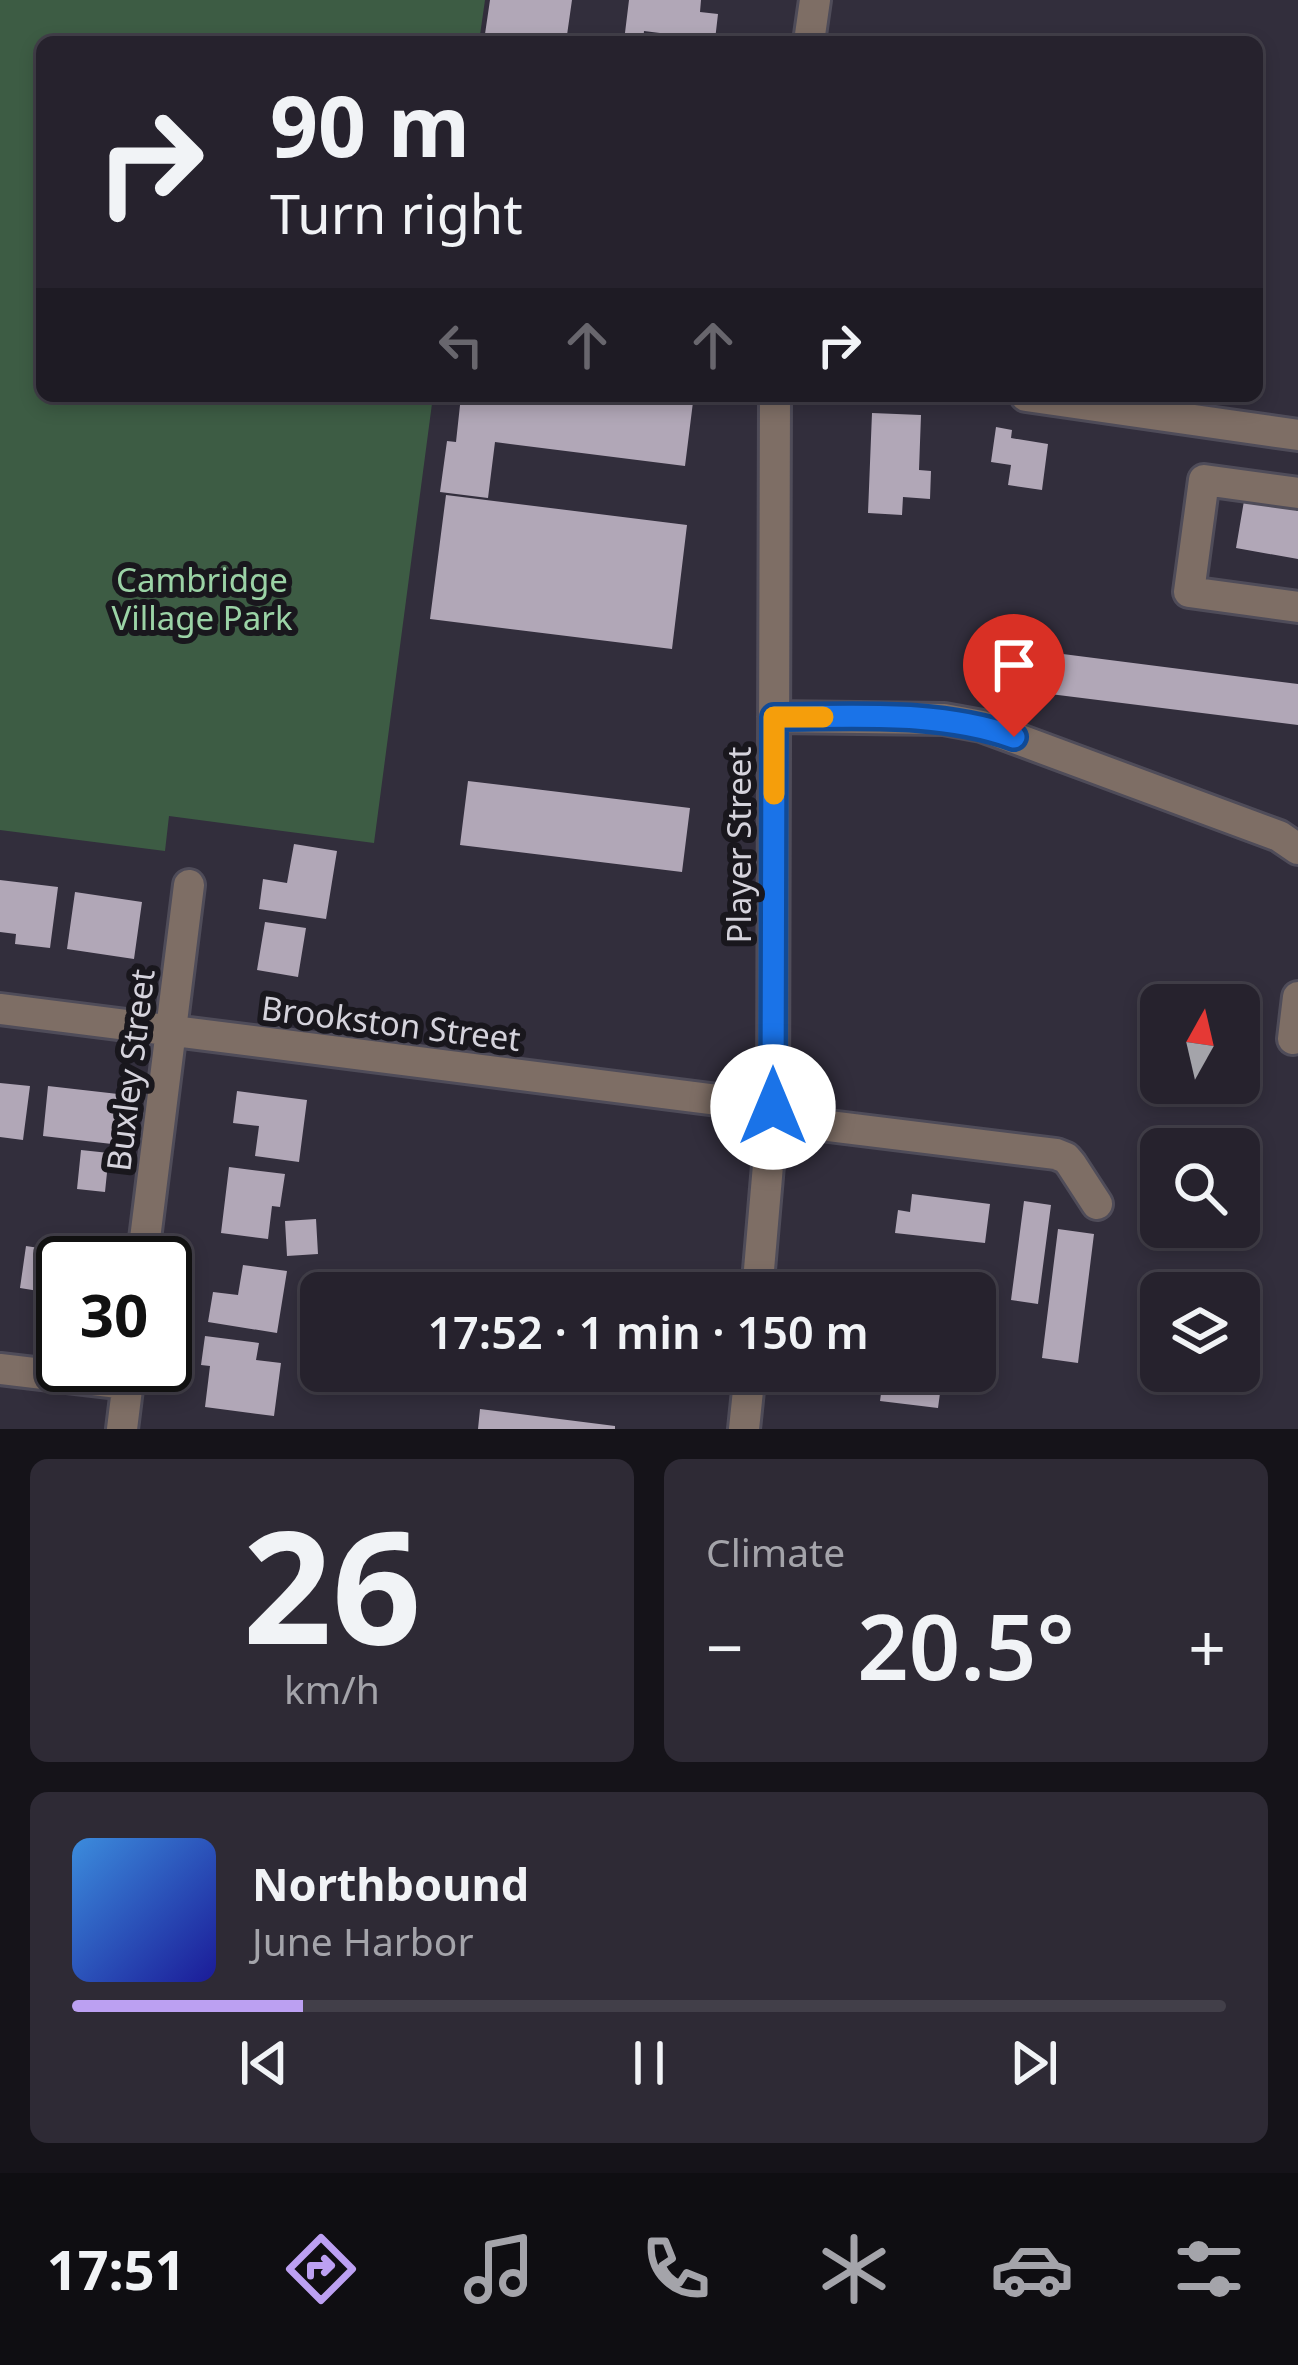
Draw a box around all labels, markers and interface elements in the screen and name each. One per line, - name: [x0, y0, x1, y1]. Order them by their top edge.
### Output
- text: 90 m: [270, 67, 470, 182]
- icon: right: [72, 84, 228, 240]
- text: Turn right: [270, 176, 523, 250]
- icon: left: [428, 312, 494, 378]
- icon: ahead: [554, 312, 620, 378]
- icon: ahead: [680, 312, 746, 378]
- icon: right: [806, 312, 872, 378]
- park label: Cambridge Village Park: [111, 557, 293, 640]
- pin: [963, 614, 1065, 737]
- icon: arrive: [981, 632, 1047, 698]
- street label: Player Street: [716, 747, 761, 943]
- street label: Buxley Street: [95, 966, 165, 1174]
- north arrow: [1140, 984, 1260, 1104]
- map controls: [1140, 984, 1260, 1392]
- street label: Brookston Street: [259, 985, 523, 1061]
- position arrow: [710, 1044, 836, 1170]
- button: search: [1140, 1128, 1260, 1248]
- speed limit sign: 30: [36, 1236, 192, 1392]
- button: layers: [1140, 1272, 1260, 1392]
- text: 17:52 · 1 min · 150 m: [427, 1301, 869, 1362]
- text: 26: [243, 1477, 421, 1690]
- text: Climate: [706, 1525, 845, 1578]
- text: 20.5°: [857, 1584, 1075, 1706]
- text: −: [706, 1601, 744, 1691]
- text: +: [1188, 1601, 1226, 1691]
- text: km/h: [284, 1662, 380, 1715]
- text: Northbound: [252, 1853, 529, 1914]
- text: June Harbor: [252, 1914, 474, 1967]
- icon: previous: [231, 2030, 297, 2096]
- icon: pause: [616, 2030, 682, 2096]
- icon: next: [1001, 2030, 1067, 2096]
- icon: directions: [279, 2227, 363, 2311]
- icon: music: [457, 2227, 541, 2311]
- icon: phone: [634, 2227, 718, 2311]
- icon: climate: [812, 2227, 896, 2311]
- icon: car: [990, 2227, 1074, 2311]
- icon: filters: [1167, 2227, 1251, 2311]
- text: 17:51: [47, 2232, 186, 2306]

